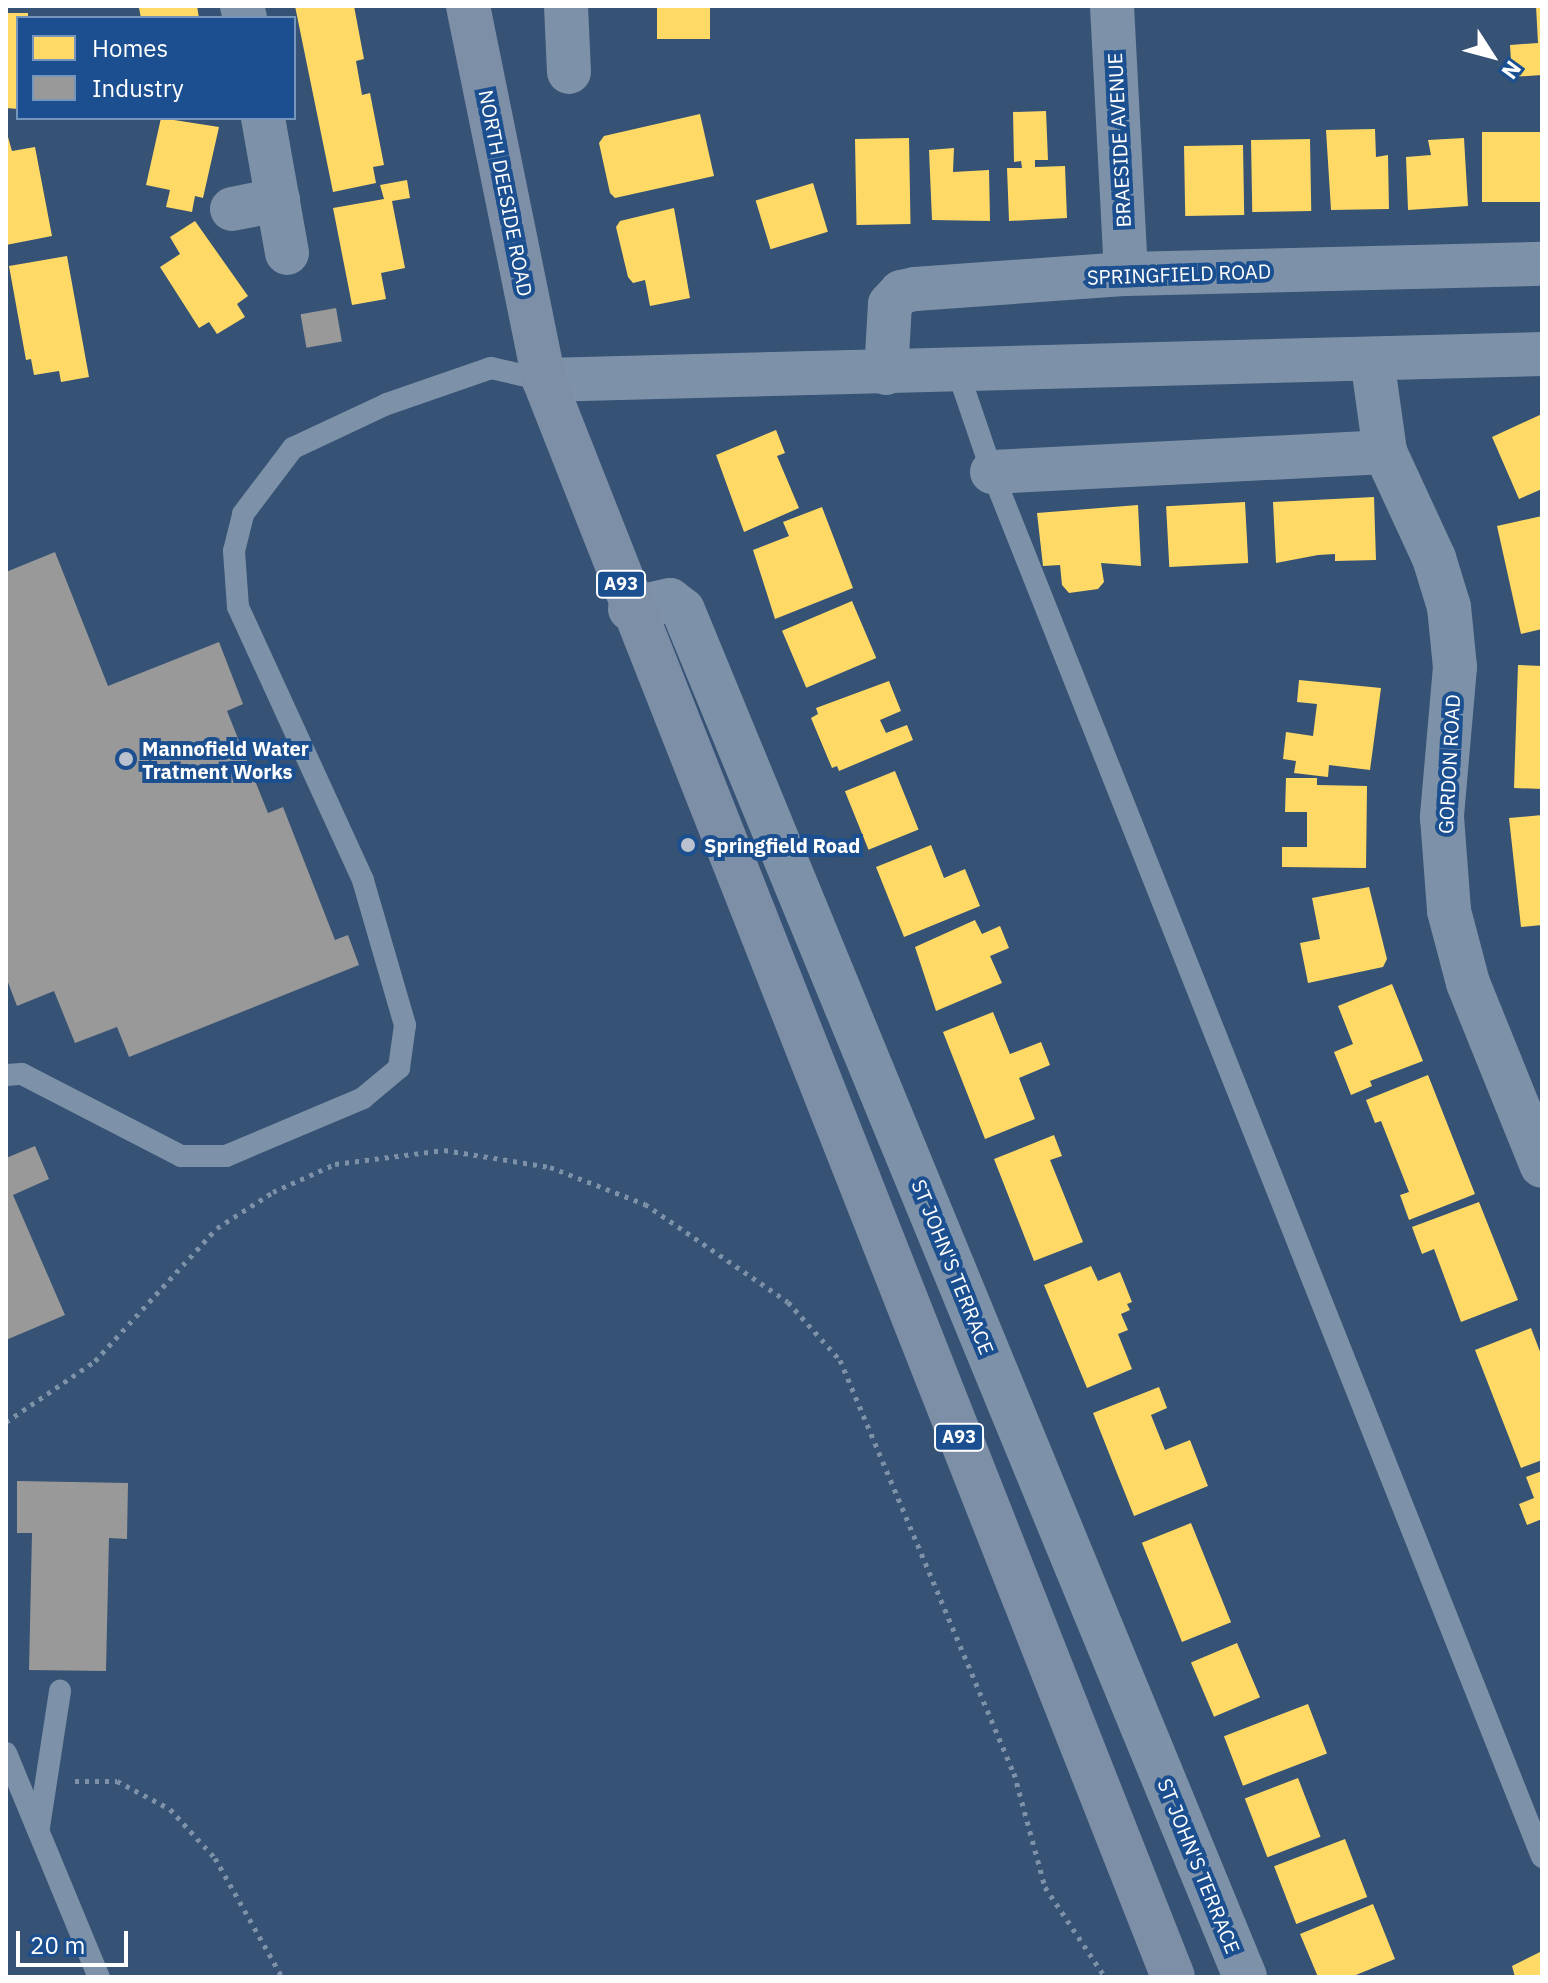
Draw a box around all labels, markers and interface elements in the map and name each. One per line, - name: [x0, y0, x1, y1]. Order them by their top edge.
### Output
- legend: [16, 16, 296, 120]
- north arrow: [1452, 16, 1532, 96]
- text: Homes: [92, 32, 168, 64]
- street label: BRAESIDE AVENUE: [1102, 52, 1136, 228]
- text: N: [1495, 55, 1528, 85]
- text: Industry: [92, 72, 184, 104]
- street label: NORTH DEESIDE ROAD: [474, 88, 538, 298]
- street label: SPRINGFIELD ROAD: [1086, 259, 1272, 289]
- road number: A93: [595, 570, 647, 598]
- street label: GORDON ROAD: [1433, 693, 1465, 835]
- place label: Mannofield Water Tratment Works: [142, 736, 309, 783]
- marker: Mannofield Water Tratment Works: [117, 750, 135, 768]
- place label: Springfield Road: [704, 833, 861, 857]
- marker: Springfield Road: [679, 836, 697, 854]
- street label: ST JOHN'S TERRACE: [907, 1176, 999, 1358]
- road number: A93: [933, 1423, 985, 1451]
- street label: ST JOHN'S TERRACE: [1153, 1775, 1245, 1957]
- scale bar: [20, 1915, 132, 1965]
- text: 20 m: [30, 1929, 85, 1961]

